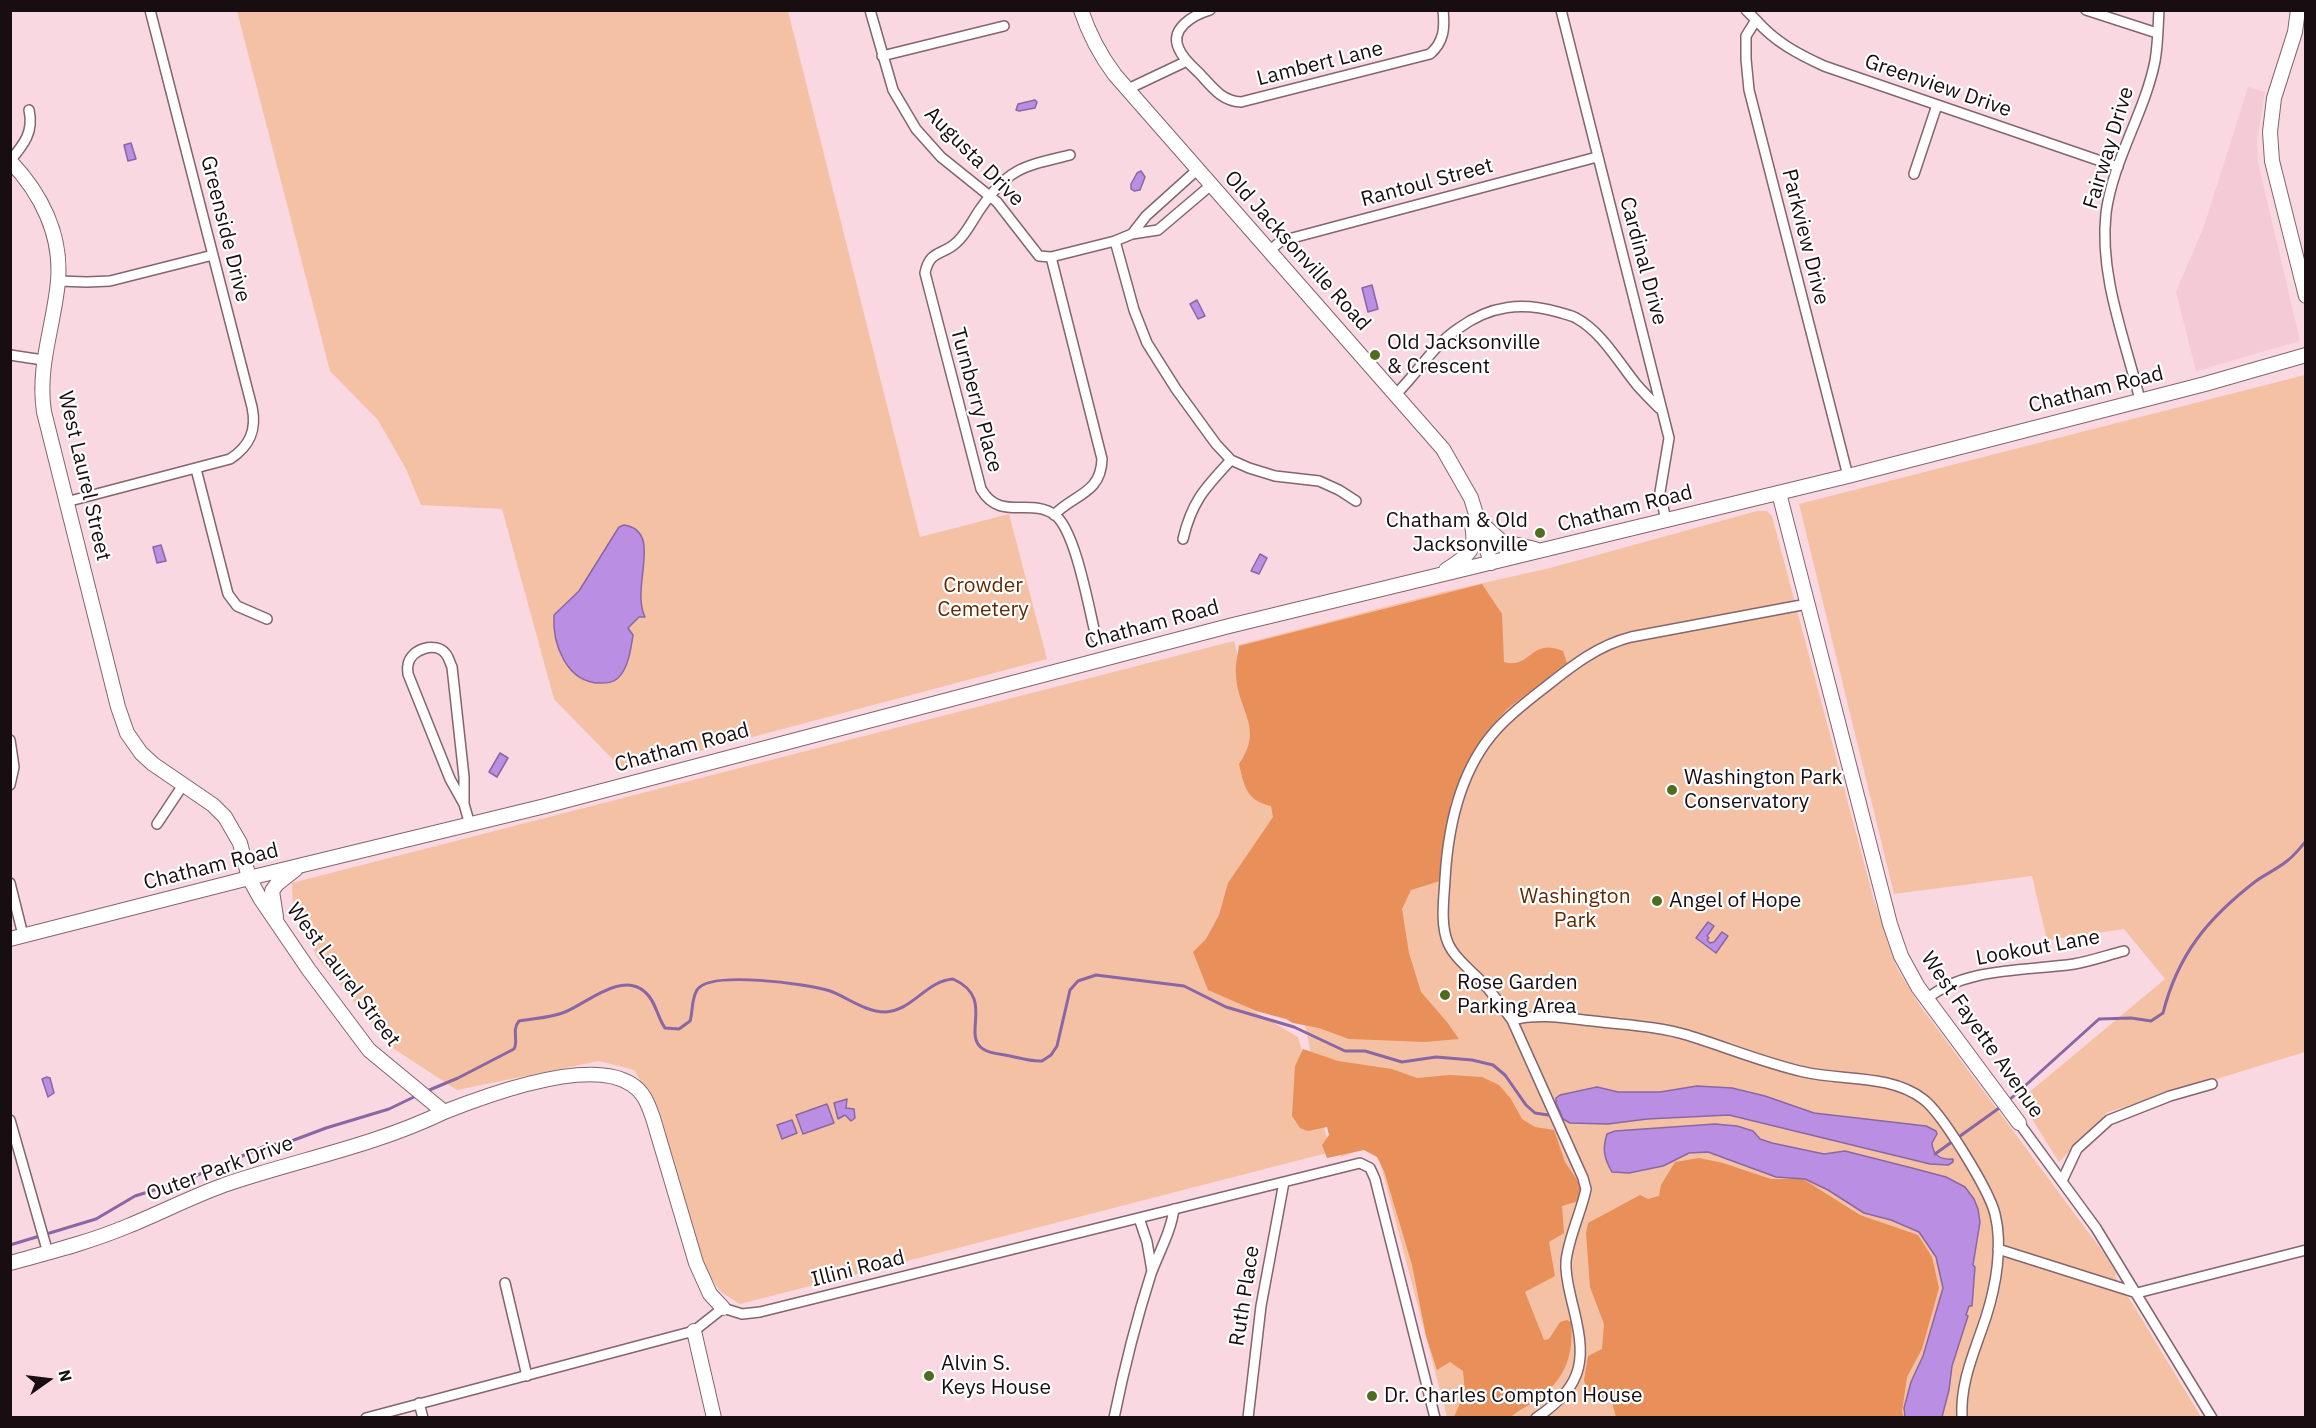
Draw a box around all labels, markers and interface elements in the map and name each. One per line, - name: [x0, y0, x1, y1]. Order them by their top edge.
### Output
- street label: Lambert Lane: [1254, 36, 1386, 92]
- street label: Greenview Drive: [1861, 49, 2015, 123]
- street label: Fairway Drive: [2078, 84, 2140, 212]
- street label: Augusta Drive: [919, 102, 1029, 212]
- street label: Greenside Drive: [195, 153, 255, 305]
- street label: Rantoul Street: [1358, 153, 1496, 213]
- street label: Old Jacksonville Road: [1219, 166, 1375, 336]
- street label: Parkview Drive: [1776, 167, 1834, 307]
- street label: Cardinal Drive: [1614, 194, 1672, 328]
- street label: Turnberry Place: [945, 325, 1007, 475]
- place label: Old Jacksonville & Crescent: [1387, 330, 1540, 380]
- marker: Old Jacksonville & Crescent: [1368, 348, 1382, 362]
- street label: Chatham Road: [2026, 361, 2166, 419]
- street label: West Laurel Street: [52, 389, 116, 563]
- street label: Chatham Road: [1555, 480, 1695, 538]
- place label: Chatham & Old Jacksonville: [1386, 508, 1528, 558]
- marker: Chatham & Old Jacksonville: [1533, 526, 1547, 540]
- park label: Crowder Cemetery: [937, 573, 1029, 623]
- street label: Chatham Road: [1082, 595, 1222, 655]
- street label: Chatham Road: [612, 718, 752, 778]
- place label: Washington Park Conservatory: [1684, 765, 1843, 815]
- marker: Washington Park Conservatory: [1665, 783, 1679, 797]
- street label: Chatham Road: [141, 838, 281, 896]
- park label: Washington Park: [1519, 884, 1631, 934]
- place label: Angel of Hope: [1669, 888, 1801, 914]
- marker: Angel of Hope: [1650, 894, 1664, 908]
- street label: West Laurel Street: [281, 898, 405, 1052]
- street label: Lookout Lane: [1974, 925, 2102, 971]
- street label: West Fayette Avenue: [1915, 947, 2049, 1123]
- place label: Rose Garden Parking Area: [1457, 970, 1578, 1020]
- marker: Rose Garden Parking Area: [1438, 988, 1452, 1002]
- street label: Outer Park Drive: [143, 1131, 297, 1207]
- street label: Ruth Place: [1225, 1244, 1265, 1348]
- street label: Illini Road: [809, 1245, 907, 1293]
- north arrow: [18, 1350, 78, 1410]
- place label: Alvin S. Keys House: [941, 1351, 1051, 1401]
- text: N: [54, 1368, 77, 1384]
- marker: Alvin S. Keys House: [922, 1369, 936, 1383]
- place label: Dr. Charles Compton House: [1384, 1383, 1643, 1409]
- marker: Dr. Charles Compton House: [1365, 1389, 1379, 1403]

